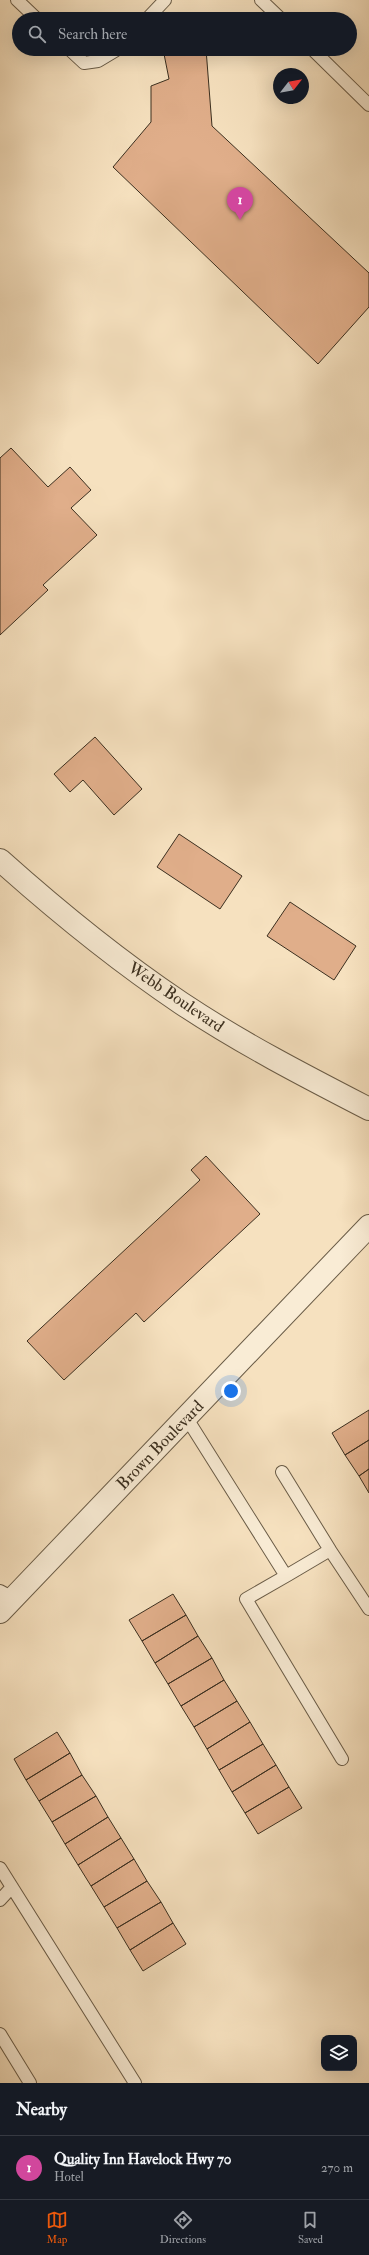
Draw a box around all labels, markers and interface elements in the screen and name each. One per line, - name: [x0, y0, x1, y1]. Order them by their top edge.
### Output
- search box: [12, 12, 357, 56]
- icon: search: [26, 23, 48, 45]
- text: Search here: [58, 25, 127, 44]
- north arrow: [273, 68, 309, 104]
- pin: 1: [227, 187, 253, 220]
- street label: Webb Boulevard: [123, 957, 229, 1037]
- your location: [221, 1381, 241, 1401]
- street label: Brown Boulevard: [112, 1395, 208, 1494]
- map controls: [321, 2035, 357, 2071]
- button: layers: [321, 2035, 357, 2071]
- text: Nearby: [16, 2099, 67, 2120]
- text: Quality Inn Havelock Hwy 70: [54, 2150, 231, 2169]
- text: 1: [27, 2160, 31, 2176]
- text: 270 m: [321, 2160, 353, 2176]
- text: Hotel: [54, 2169, 84, 2185]
- tab: Map: [46, 2209, 68, 2246]
- tab: Directions: [160, 2209, 206, 2246]
- tab: Saved: [298, 2209, 323, 2246]

